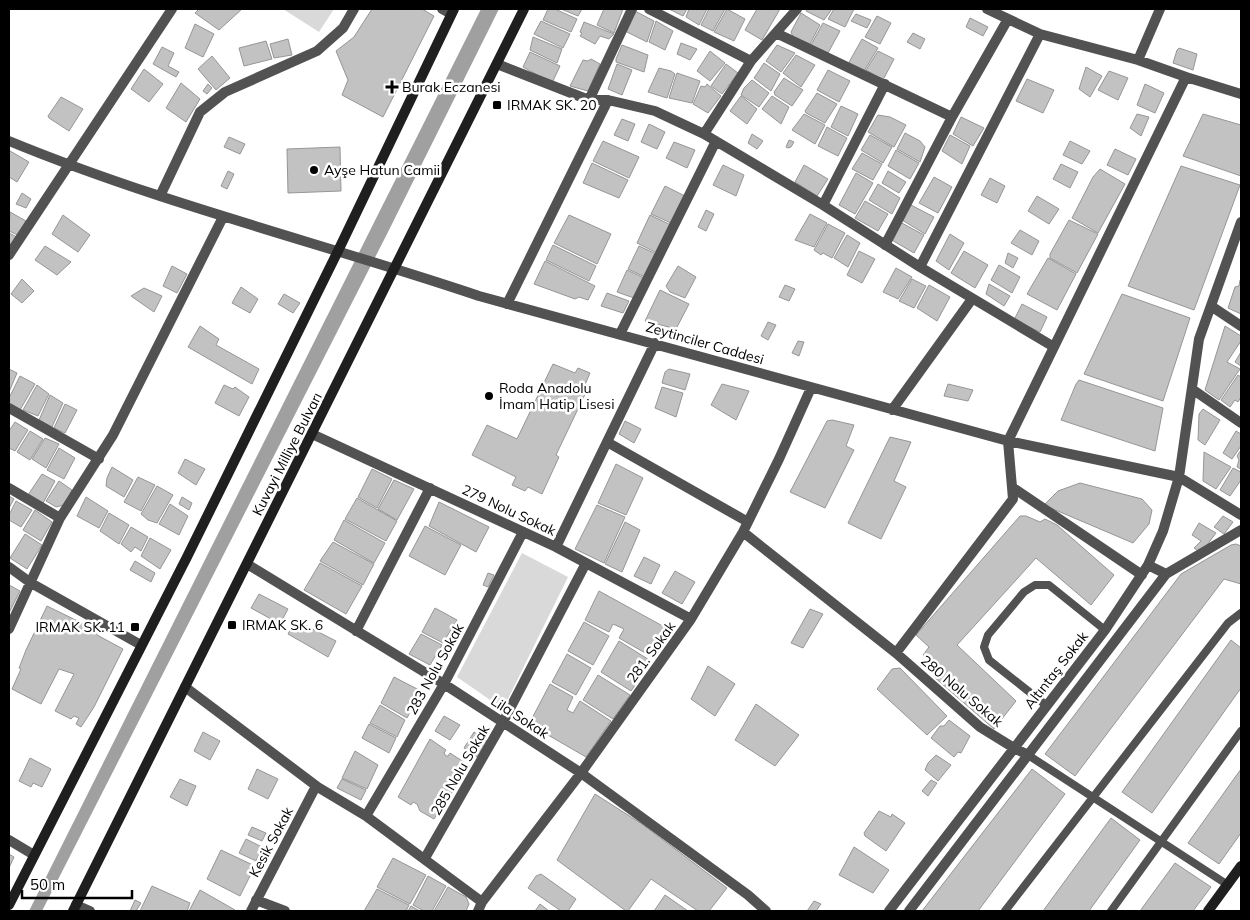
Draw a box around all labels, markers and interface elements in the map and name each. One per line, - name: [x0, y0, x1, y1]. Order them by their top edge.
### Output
- place label: Burak Eczanesi: [402, 78, 501, 96]
- marker: Burak Eczanesi: [386, 81, 398, 93]
- place label: IRMAK SK. 20: [507, 96, 597, 114]
- marker: IRMAK SK. 20: [491, 99, 503, 111]
- place label: Ayşe Hatun Camii: [324, 161, 440, 179]
- marker: Ayşe Hatun Camii: [308, 164, 320, 176]
- street label: Zeytinciler Caddesi: [644, 318, 766, 368]
- place label: Roda Anadolu İmam Hatip Lisesi: [499, 379, 614, 413]
- street label: Kuvayi Milliye Bulvarı: [248, 389, 326, 519]
- marker: Roda Anadolu İmam Hatip Lisesi: [483, 390, 495, 402]
- street label: 279 Nolu Sokak: [459, 480, 560, 540]
- place label: IRMAK SK. 6: [242, 616, 323, 634]
- street label: 281. Sokak: [623, 617, 680, 686]
- place label: IRMAK SK. 11: [35, 618, 125, 636]
- marker: IRMAK SK. 6: [226, 619, 238, 631]
- street label: 283 Nolu Sokak: [402, 619, 468, 718]
- marker: IRMAK SK. 11: [129, 621, 141, 633]
- street label: Altıntaş Sokak: [1020, 627, 1092, 712]
- street label: 280 Nolu Sokak: [917, 651, 1007, 731]
- street label: Lila Sokak: [487, 692, 553, 743]
- street label: 285 Nolu Sokak: [427, 721, 494, 819]
- street label: Kesik Sokak: [245, 803, 297, 880]
- scale bar: [22, 868, 132, 900]
- text: 50 m: [30, 875, 65, 894]

